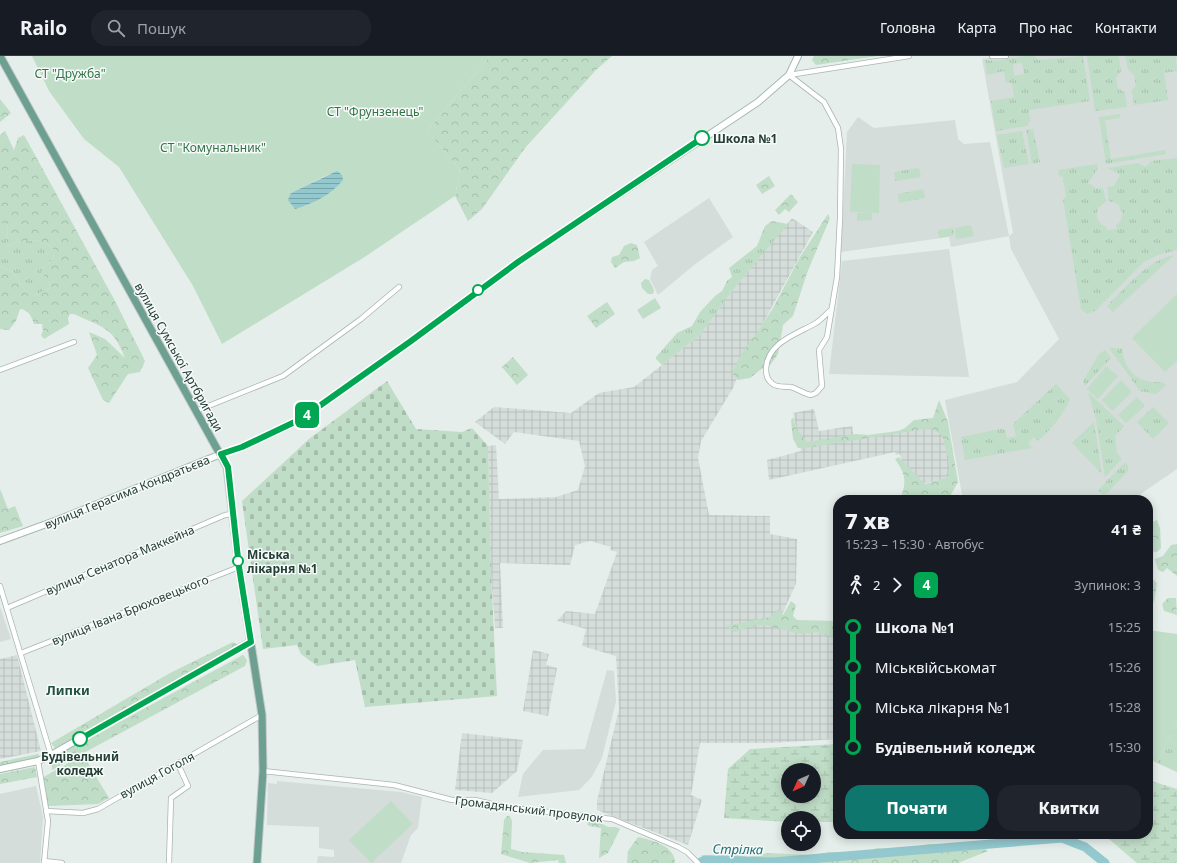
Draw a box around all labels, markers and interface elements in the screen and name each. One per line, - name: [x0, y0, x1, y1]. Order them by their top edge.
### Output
- search box: [91, 10, 371, 46]
- text: Railo: [20, 15, 67, 41]
- icon: search: [105, 17, 127, 39]
- text: Пошук: [137, 18, 186, 38]
- text: Головна: [880, 18, 936, 37]
- text: Карта: [958, 18, 997, 37]
- text: Про нас: [1019, 18, 1073, 37]
- text: Контакти: [1095, 18, 1157, 37]
- park label: СТ "Дружба": [34, 65, 106, 82]
- park label: СТ "Фрунзенець": [327, 103, 423, 120]
- marker: Школа №1: [694, 130, 710, 146]
- place label: Школа №1: [713, 130, 777, 147]
- park label: СТ "Комунальник": [160, 139, 266, 156]
- street label: вулиця Сумської Артбригади: [131, 279, 227, 435]
- unlabelled marker: [472, 284, 484, 296]
- line badge: 4: [294, 402, 320, 428]
- text: 4: [303, 405, 311, 424]
- street label: вулиця Герасима Кондратьєва: [42, 451, 212, 533]
- text: 7 хв: [845, 505, 890, 535]
- text: 41 ₴: [1111, 519, 1141, 539]
- street label: вулиця Сенатора Маккейна: [43, 521, 197, 599]
- text: 15:23 – 15:30 · Автобус: [845, 535, 984, 553]
- place label: Міська лікарня №1: [247, 546, 318, 577]
- marker: Міська лікарня №1: [232, 555, 244, 567]
- street label: вулиця Івана Брюховецького: [49, 571, 211, 649]
- icon: walk: [845, 574, 867, 596]
- icon: forward: [886, 574, 908, 596]
- text: 4: [922, 575, 930, 594]
- text: 2: [873, 576, 880, 594]
- text: Зупинок: 3: [1074, 576, 1141, 594]
- text: Школа №1: [875, 617, 955, 637]
- text: 15:25: [1108, 618, 1141, 636]
- text: Міськвійськомат: [875, 657, 997, 677]
- text: 15:26: [1108, 658, 1141, 676]
- district label: Липки: [46, 681, 90, 699]
- text: Міська лікарня №1: [875, 697, 1011, 717]
- text: 15:28: [1108, 698, 1141, 716]
- marker: Будівельний коледж: [72, 731, 88, 747]
- text: Будівельний коледж: [875, 737, 1035, 757]
- text: 15:30: [1108, 738, 1141, 756]
- street label: вулиця Гоголя: [117, 747, 197, 803]
- place label: Будівельний коледж: [41, 748, 119, 779]
- north arrow: [781, 763, 821, 803]
- map controls: [781, 763, 821, 851]
- button: Почати: [845, 785, 989, 831]
- button: Квитки: [997, 785, 1141, 831]
- street label: Громадянський провулок: [454, 791, 605, 827]
- button: locate: [781, 811, 821, 851]
- water label: Стрілка: [713, 840, 764, 858]

